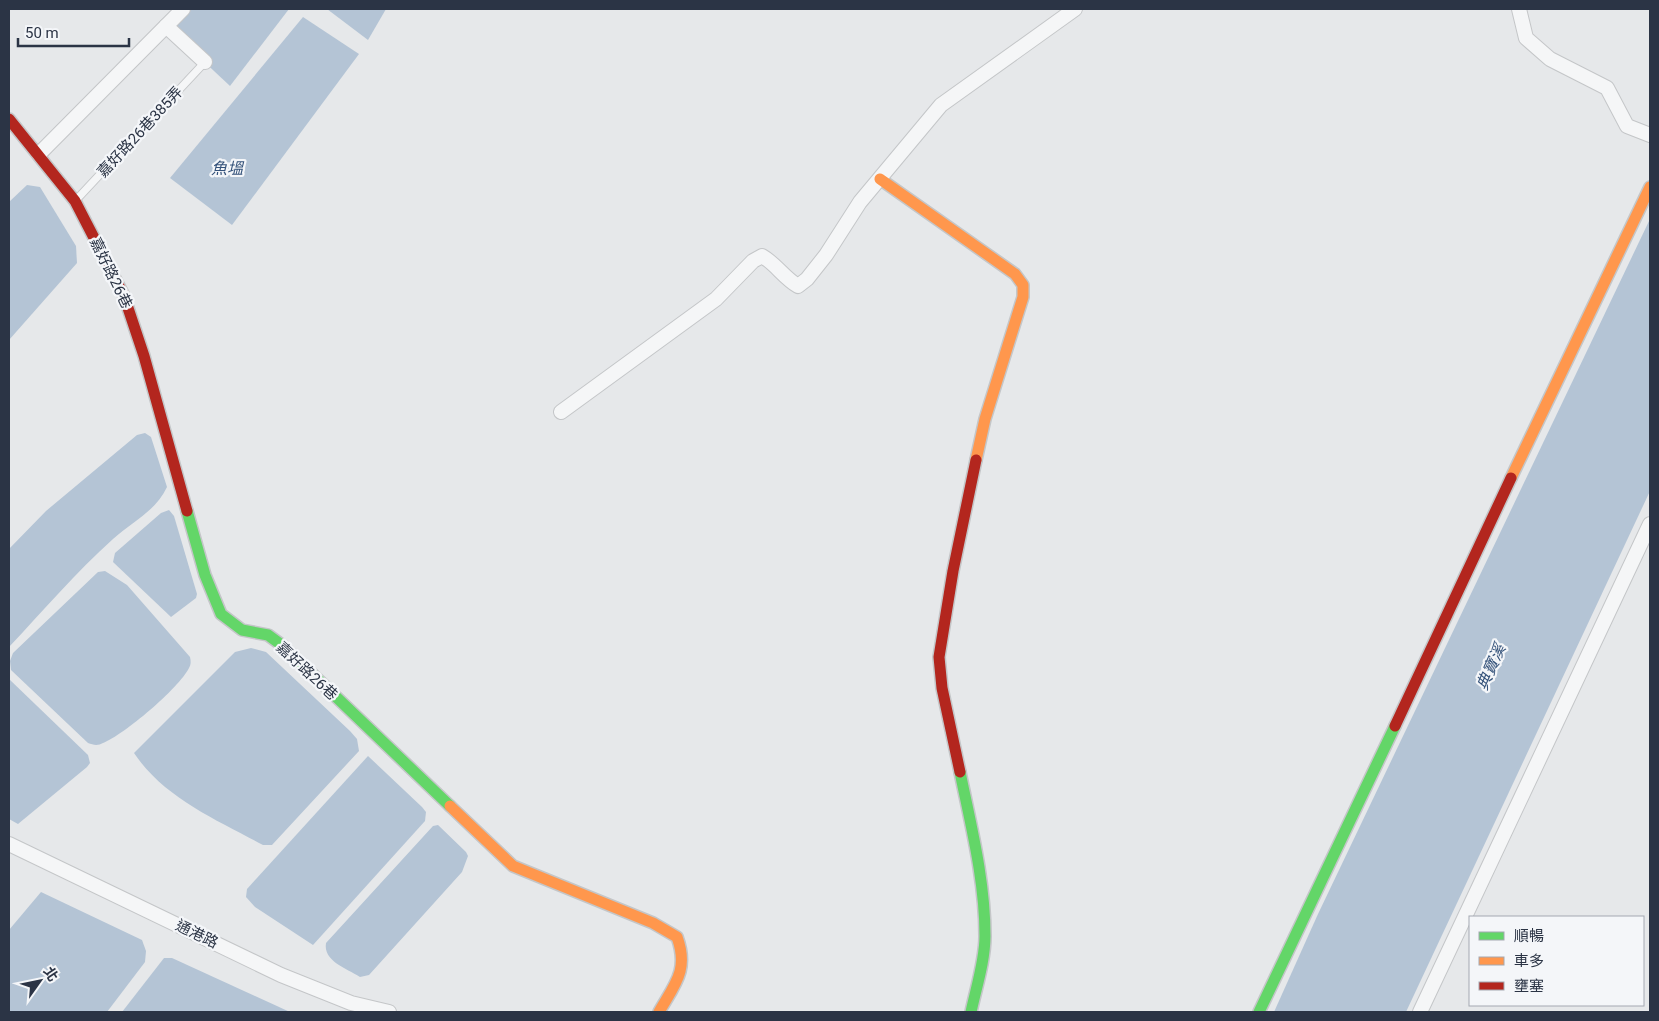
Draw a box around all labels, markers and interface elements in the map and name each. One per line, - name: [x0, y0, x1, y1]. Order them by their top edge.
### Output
- scale bar: [18, 15, 129, 47]
- text: 50 m: [25, 24, 59, 42]
- street label: 嘉好路26巷385弄: [93, 83, 187, 181]
- water label: 魚塭: [211, 159, 245, 178]
- street label: 嘉好路26巷: [86, 235, 136, 311]
- street label: 嘉好路26巷: [273, 638, 341, 704]
- water label: 典寶溪: [1473, 639, 1510, 693]
- street label: 通港路: [173, 916, 221, 952]
- legend: [1469, 916, 1644, 1006]
- text: 順暢: [1514, 927, 1544, 945]
- text: 車多: [1514, 952, 1544, 970]
- north arrow: [15, 956, 65, 1006]
- text: 北: [40, 964, 61, 984]
- text: 壅塞: [1514, 977, 1544, 995]

